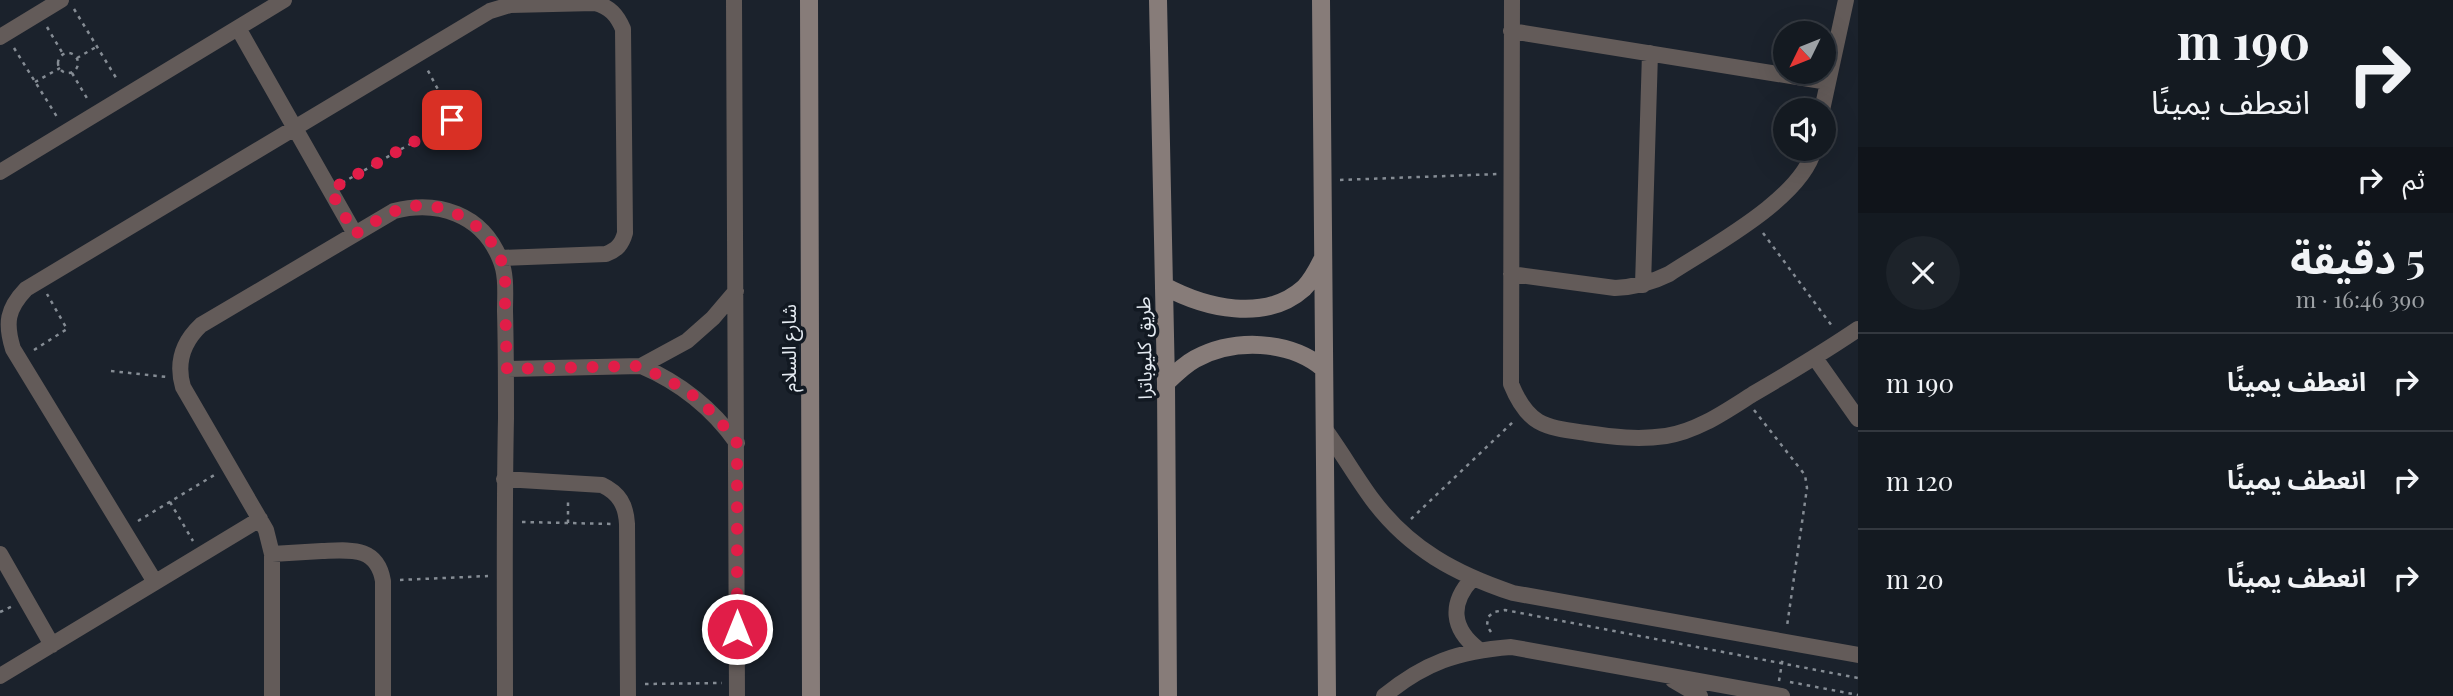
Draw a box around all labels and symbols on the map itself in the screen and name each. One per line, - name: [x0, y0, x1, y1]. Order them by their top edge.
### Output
- north arrow: [1773, 21, 1836, 84]
- pin: [422, 90, 482, 150]
- street label: طريق كليوباترا: [1129, 296, 1157, 400]
- street label: شارع السلام: [775, 304, 804, 392]
- position arrow: [700, 592, 774, 666]

